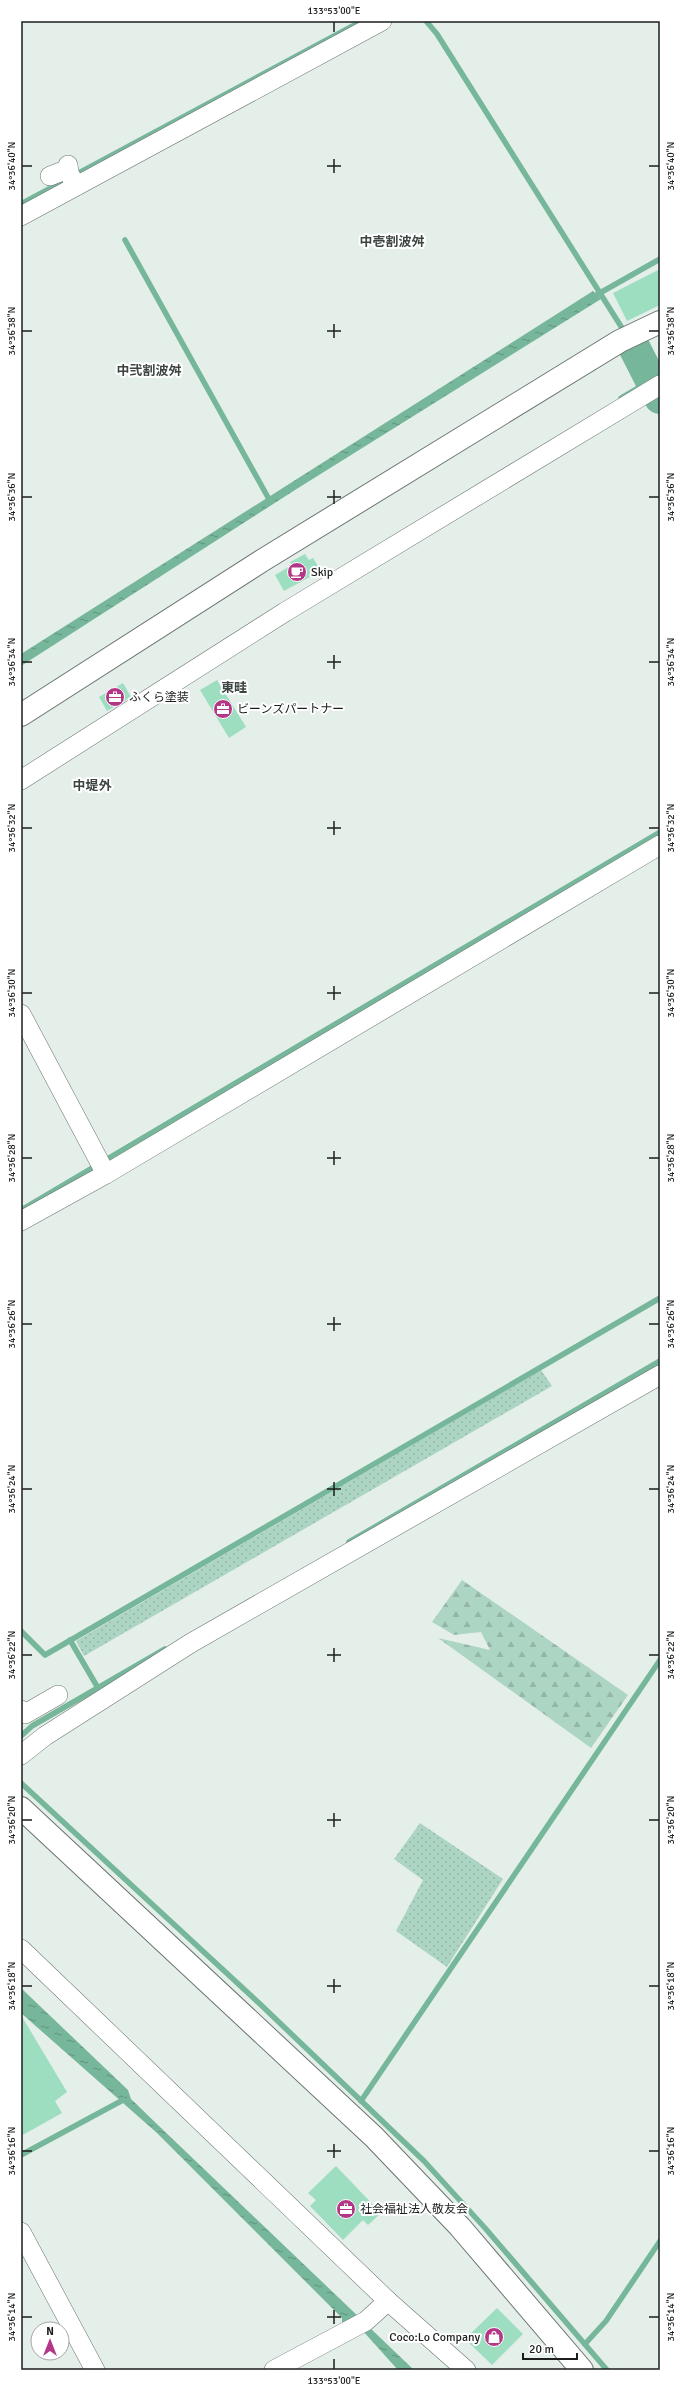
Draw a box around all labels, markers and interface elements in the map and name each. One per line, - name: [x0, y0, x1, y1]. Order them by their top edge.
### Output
- text: 133°53'00"E: [307, 5, 361, 17]
- text: 34°36'40"N: [6, 142, 18, 190]
- text: 34°36'40"N: [665, 142, 677, 190]
- district label: 中壱割波舛: [359, 234, 425, 250]
- text: 34°36'38"N: [6, 307, 18, 355]
- text: 34°36'38"N: [665, 307, 677, 355]
- district label: 中弐割波舛: [116, 363, 182, 379]
- text: 34°36'36"N: [6, 473, 18, 521]
- text: 34°36'36"N: [665, 473, 677, 521]
- cafe icon: Skip: [286, 561, 308, 583]
- place label: Skip: [311, 565, 333, 580]
- text: 34°36'34"N: [6, 638, 18, 686]
- text: 34°36'34"N: [665, 638, 677, 686]
- district label: 東畦: [221, 680, 247, 696]
- office icon: ふくら塗装: [104, 686, 126, 708]
- place label: ふくら塗装: [129, 690, 189, 705]
- office icon: ビーンズパートナー: [212, 698, 234, 720]
- place label: ビーンズパートナー: [237, 702, 344, 717]
- district label: 中堤外: [72, 778, 112, 794]
- text: 34°36'32"N: [6, 804, 18, 852]
- text: 34°36'32"N: [665, 804, 677, 852]
- text: 34°36'30"N: [6, 969, 18, 1017]
- text: 34°36'30"N: [665, 969, 677, 1017]
- text: 34°36'28"N: [6, 1134, 18, 1182]
- text: 34°36'28"N: [665, 1134, 677, 1182]
- text: 34°36'26"N: [6, 1300, 18, 1348]
- text: 34°36'26"N: [665, 1300, 677, 1348]
- text: 34°36'24"N: [6, 1465, 18, 1513]
- text: 34°36'24"N: [665, 1465, 677, 1513]
- text: 34°36'22"N: [6, 1631, 18, 1679]
- text: 34°36'22"N: [665, 1631, 677, 1679]
- text: 34°36'20"N: [6, 1796, 18, 1844]
- text: 34°36'20"N: [665, 1796, 677, 1844]
- text: 34°36'18"N: [6, 1962, 18, 2010]
- text: 34°36'18"N: [665, 1962, 677, 2010]
- text: 34°36'16"N: [6, 2127, 18, 2175]
- text: 34°36'16"N: [665, 2127, 677, 2175]
- office icon: 社会福祉法人敬友会: [335, 2198, 357, 2220]
- place label: 社会福祉法人敬友会: [360, 2202, 468, 2217]
- text: 34°36'14"N: [6, 2293, 18, 2341]
- text: 34°36'14"N: [665, 2293, 677, 2341]
- north arrow: [30, 2321, 70, 2361]
- text: N: [46, 2325, 54, 2338]
- shop icon: Coco:Lo Company: [483, 2326, 505, 2348]
- place label: Coco:Lo Company: [389, 2330, 480, 2345]
- scale bar: [523, 2335, 577, 2361]
- text: 20 m: [529, 2342, 554, 2357]
- text: 133°53'00"E: [307, 2375, 361, 2387]

